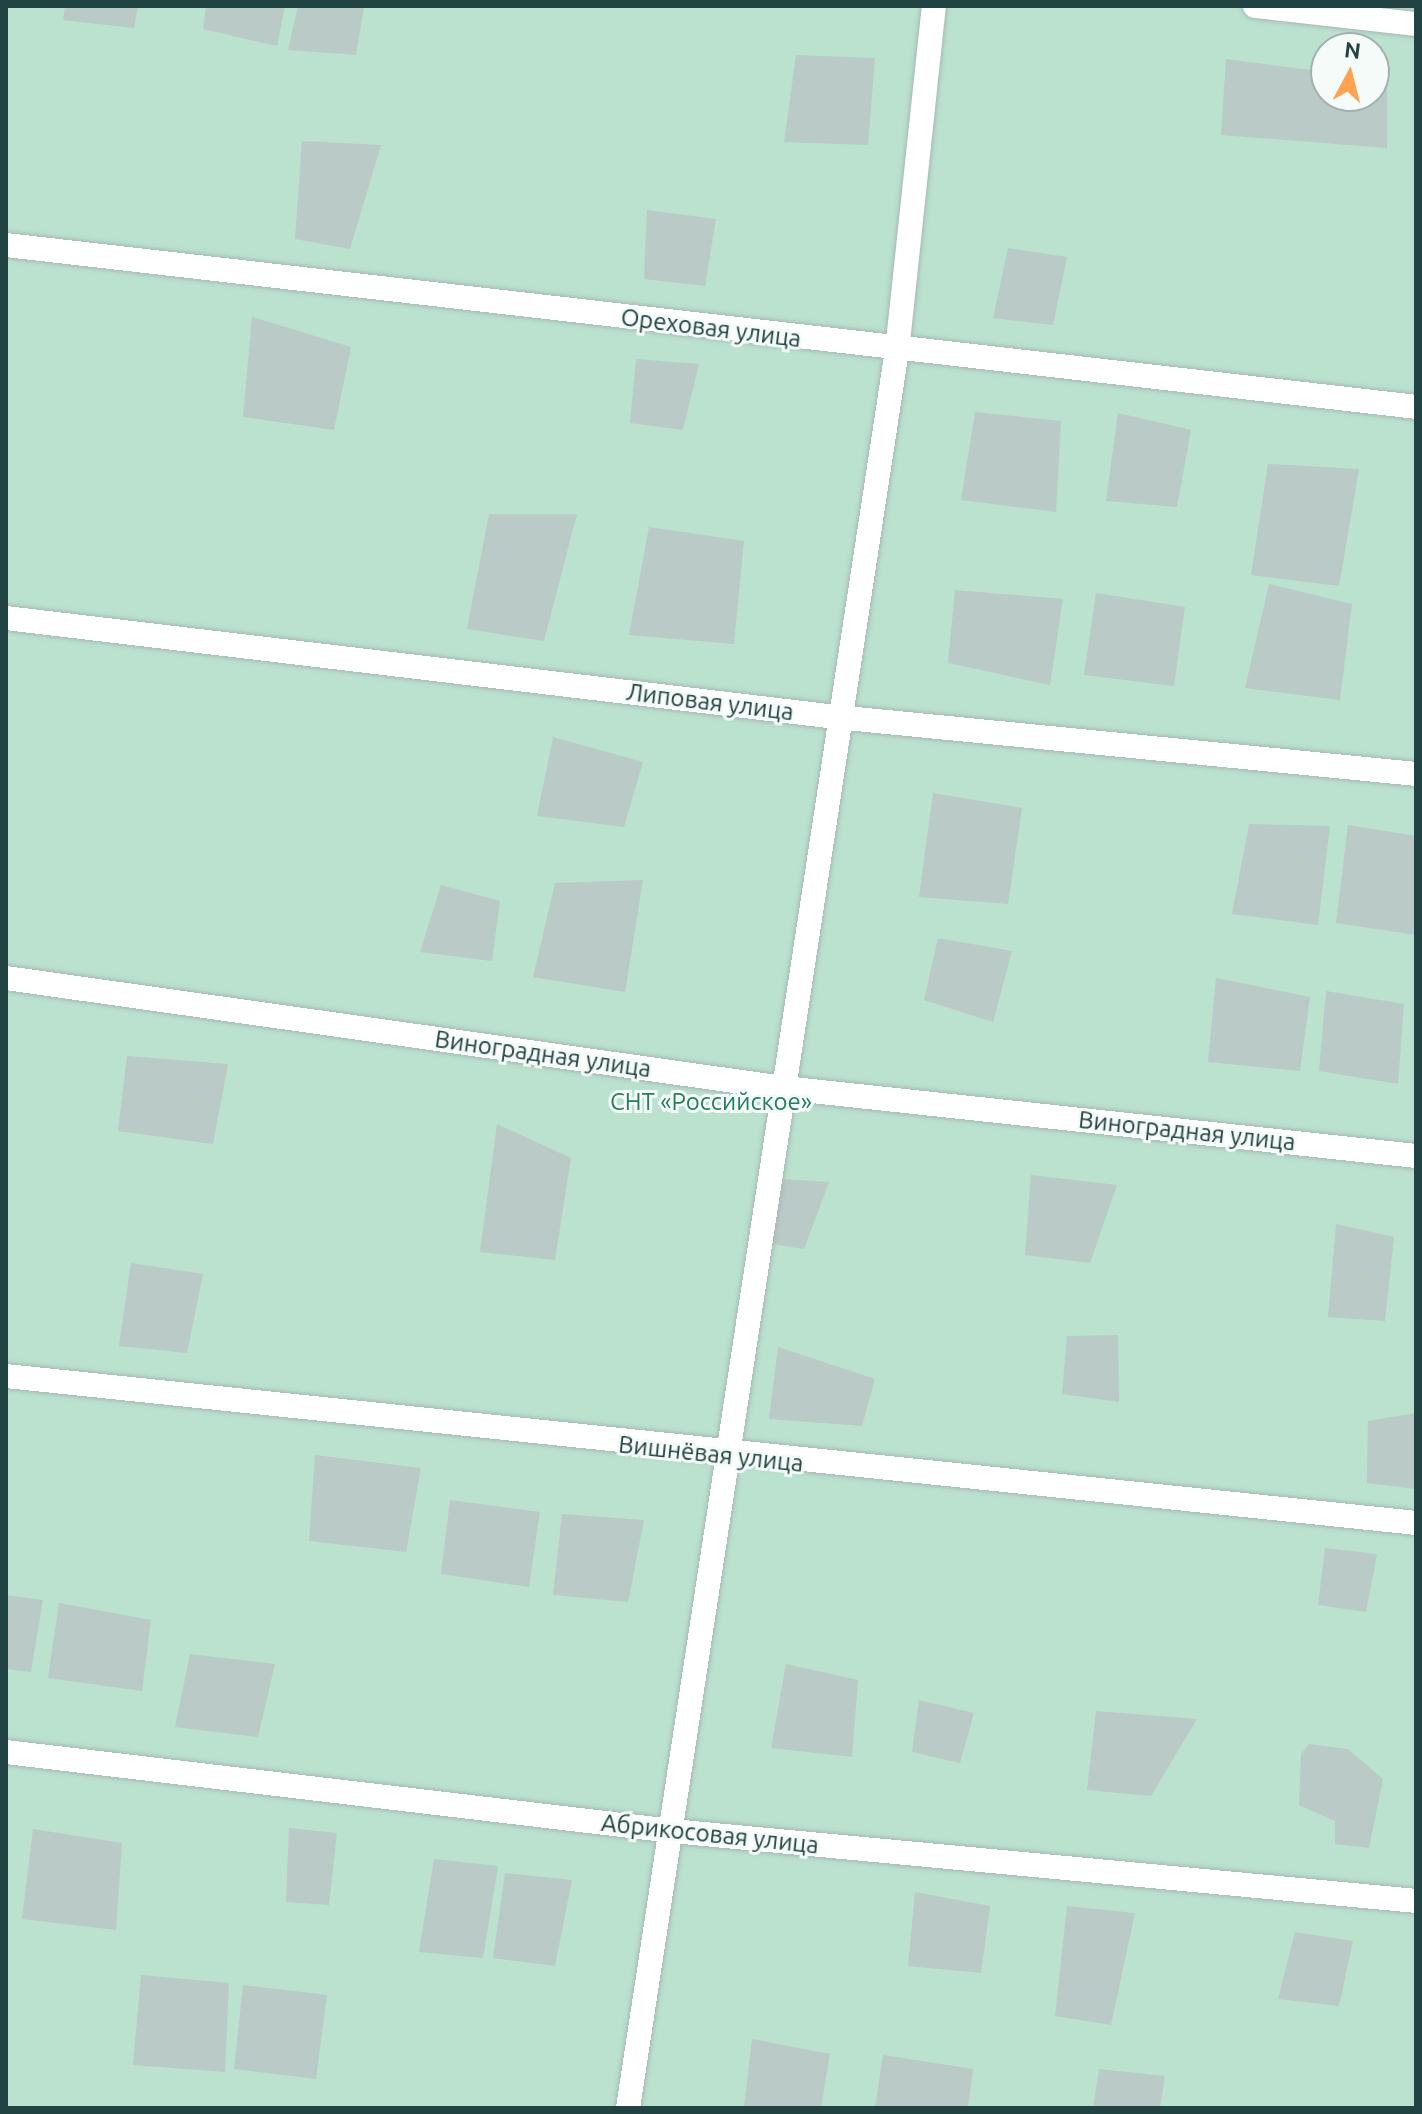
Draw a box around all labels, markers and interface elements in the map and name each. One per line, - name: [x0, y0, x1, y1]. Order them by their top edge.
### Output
- north arrow: [1310, 32, 1390, 112]
- text: N: [1343, 36, 1362, 63]
- street label: Ореховая улица: [619, 303, 803, 353]
- street label: Липовая улица: [625, 677, 795, 727]
- street label: Виноградная улица: [433, 1025, 653, 1083]
- park label: СНТ «Российское»: [610, 1088, 812, 1116]
- street label: Виноградная улица: [1077, 1105, 1297, 1157]
- street label: Вишнёвая улица: [617, 1430, 805, 1478]
- street label: Абрикосовая улица: [600, 1808, 820, 1860]

